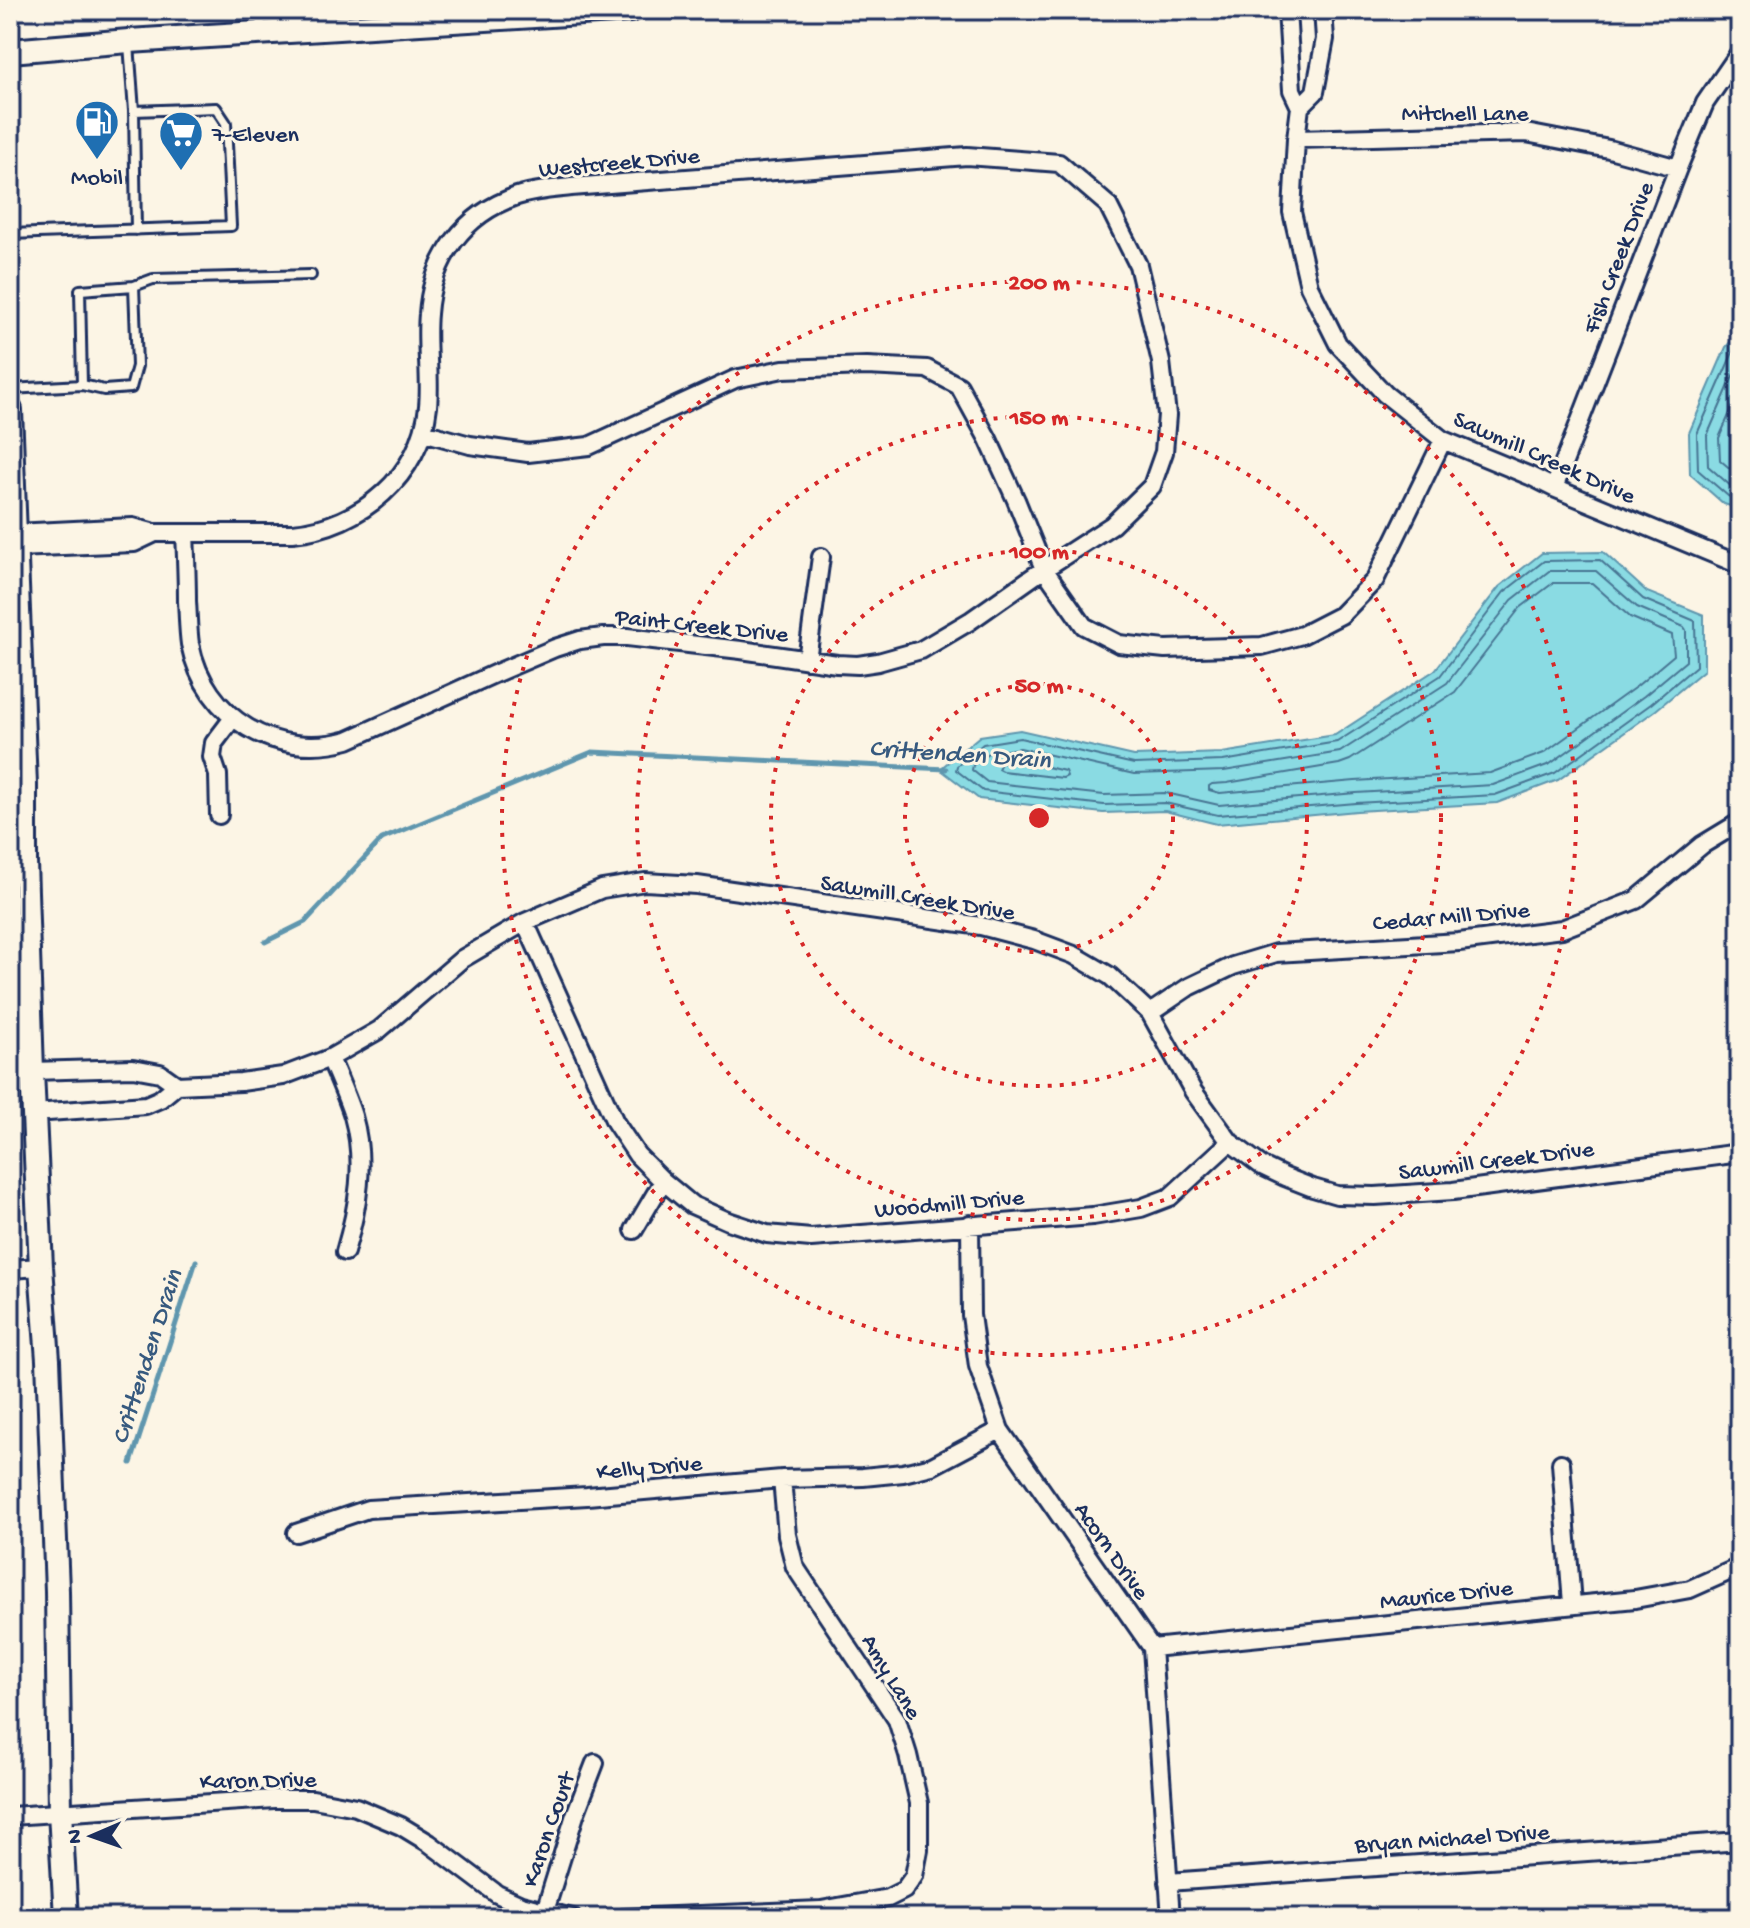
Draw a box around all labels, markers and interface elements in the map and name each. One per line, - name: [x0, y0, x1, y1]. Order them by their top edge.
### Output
- fuel station icon: Mobil: [73, 98, 121, 161]
- street label: Mitchell Lane: [1401, 101, 1529, 130]
- supermarket icon: 7-Eleven: [157, 109, 205, 172]
- place label: 7-Eleven: [211, 122, 300, 151]
- street label: Westcreek Drive: [538, 143, 702, 186]
- place label: Mobil: [71, 165, 123, 194]
- street label: Fish Creek Drive: [1578, 178, 1663, 339]
- text: 200 m: [1008, 270, 1070, 299]
- text: 150 m: [1009, 405, 1068, 434]
- street label: Sawmill Creek Drive: [1448, 406, 1640, 513]
- text: 100 m: [1008, 539, 1069, 568]
- street label: Paint Creek Drive: [613, 604, 790, 651]
- text: 50 m: [1015, 673, 1063, 702]
- water label: Crittenden Drain: [868, 735, 1052, 778]
- centre of rings: [1025, 804, 1053, 832]
- street label: Sawmill Creek Drive: [818, 870, 1017, 929]
- street label: Cedar Mill Drive: [1372, 897, 1532, 940]
- street label: Sawmill Creek Drive: [1397, 1136, 1596, 1189]
- street label: Woodmill Drive: [873, 1184, 1026, 1226]
- water label: Crittenden Drain: [106, 1266, 192, 1449]
- street label: Kelly Drive: [595, 1450, 704, 1489]
- street label: Acorn Drive: [1066, 1498, 1155, 1607]
- street label: Maurice Drive: [1378, 1575, 1515, 1618]
- street label: Amy Lane: [853, 1630, 927, 1726]
- street label: Karon Drive: [199, 1767, 317, 1798]
- street label: Karon Court: [517, 1767, 584, 1891]
- north arrow: [52, 1796, 132, 1876]
- street label: Bryan Michael Drive: [1353, 1819, 1551, 1862]
- text: N: [63, 1829, 89, 1844]

